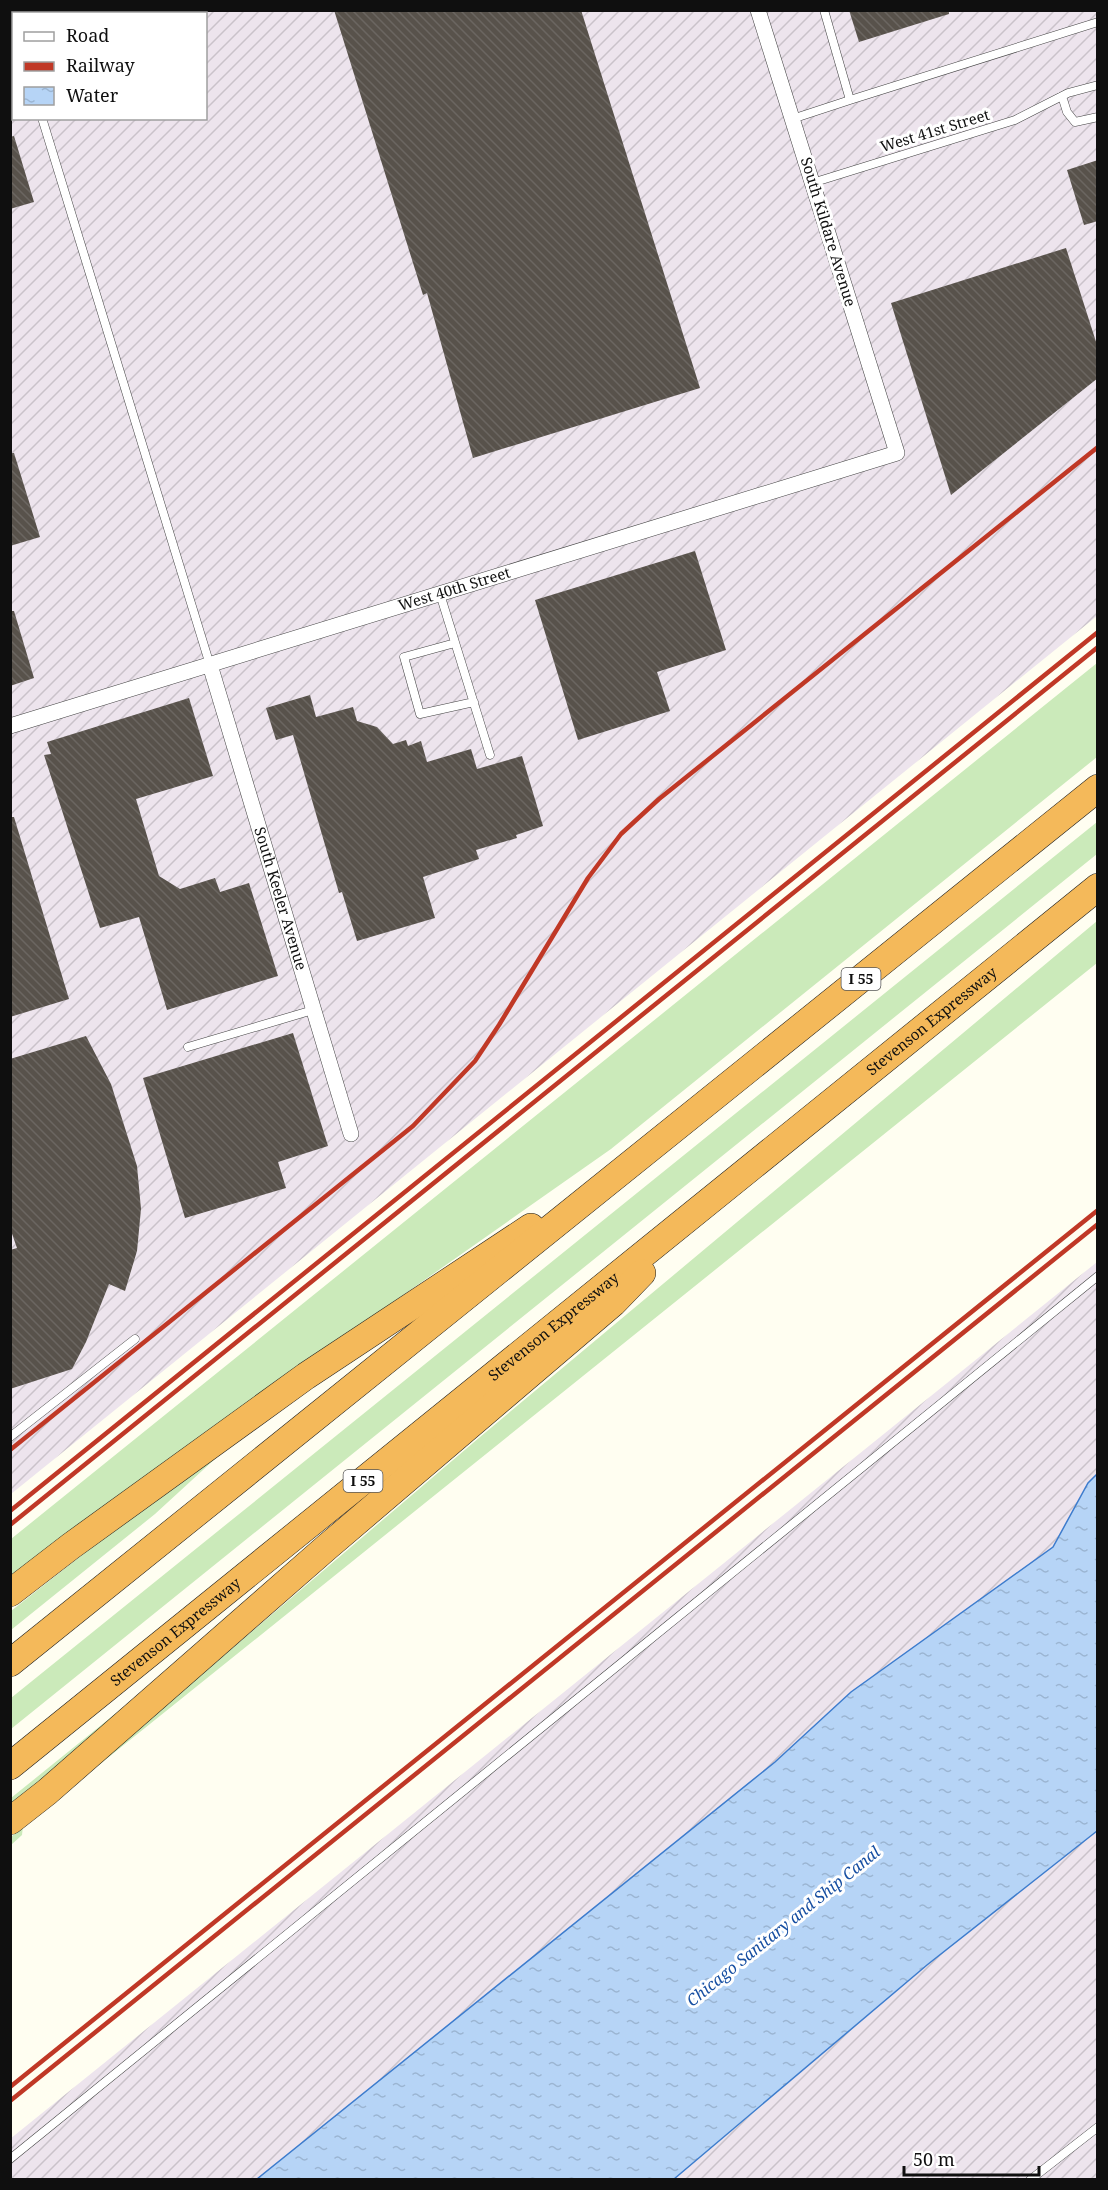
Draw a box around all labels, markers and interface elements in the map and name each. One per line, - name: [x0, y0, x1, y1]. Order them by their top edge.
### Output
- legend: [12, 12, 207, 120]
- text: Road: [66, 23, 109, 47]
- text: Railway: [66, 53, 136, 77]
- text: Water: [66, 83, 119, 107]
- street label: West 41st Street: [878, 104, 992, 156]
- street label: South Kildare Avenue: [797, 155, 861, 309]
- street label: West 40th Street: [396, 562, 513, 615]
- street label: South Keeler Avenue: [250, 824, 312, 972]
- street label: Stevenson Expressway: [862, 961, 1001, 1079]
- road number: I 55: [842, 968, 880, 990]
- street label: Stevenson Expressway: [484, 1267, 623, 1385]
- road number: I 55: [344, 1470, 382, 1492]
- street label: Stevenson Expressway: [106, 1572, 245, 1690]
- water label: Chicago Sanitary and Ship Canal: [682, 1841, 885, 2011]
- scale bar: [904, 2139, 1039, 2177]
- text: 50 m: [913, 2147, 955, 2171]

